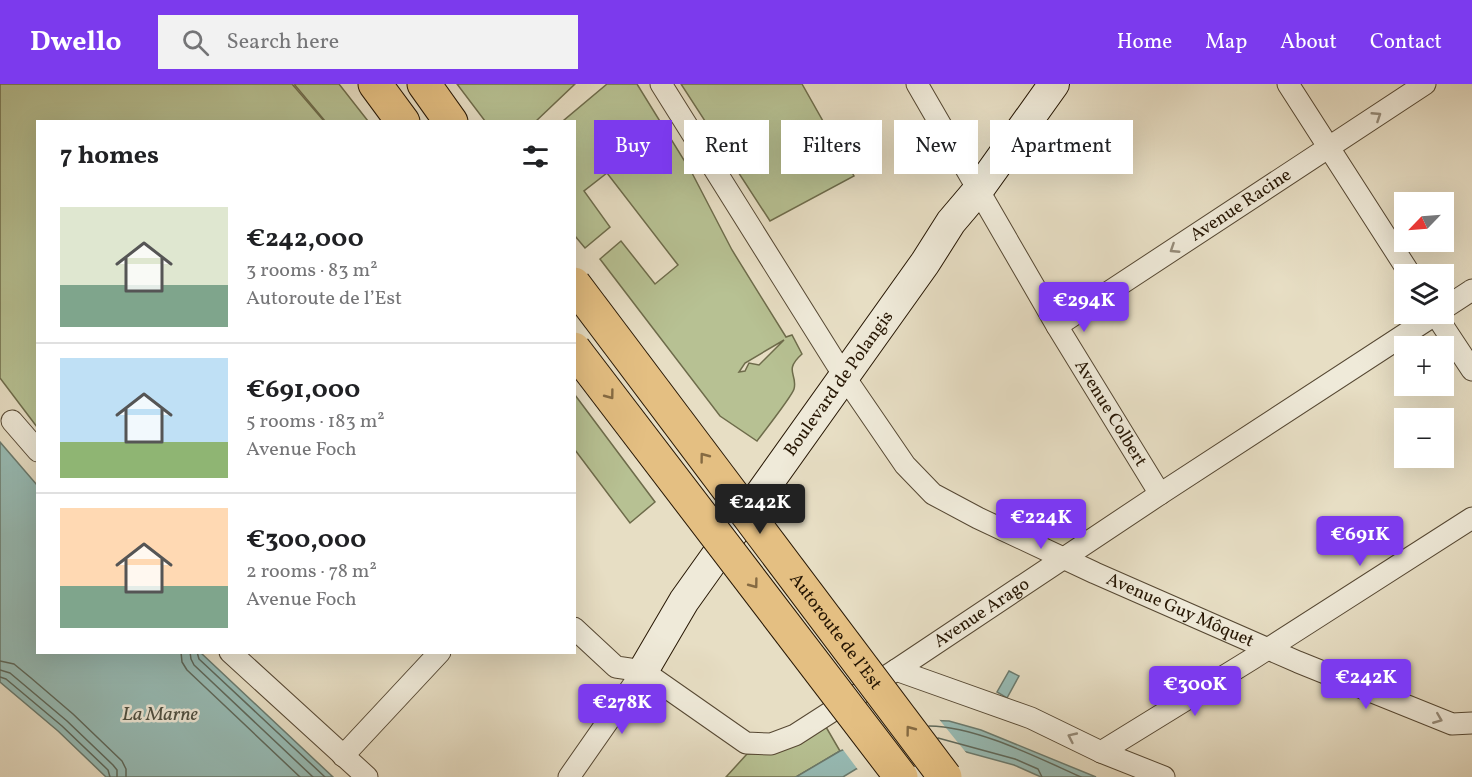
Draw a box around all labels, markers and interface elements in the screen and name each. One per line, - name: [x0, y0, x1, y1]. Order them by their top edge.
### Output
- search box: [158, 15, 578, 69]
- text: Dwello: [30, 23, 122, 62]
- icon: search: [179, 26, 212, 59]
- text: Search here: [227, 27, 339, 58]
- text: Home: [1117, 28, 1172, 57]
- text: Map: [1205, 28, 1247, 57]
- text: About: [1280, 28, 1337, 57]
- text: Contact: [1370, 28, 1442, 57]
- one-way arrow: [1370, 112, 1381, 123]
- chip: Buy: [594, 120, 672, 174]
- chip: Rent: [684, 120, 769, 174]
- chip: Filters: [781, 120, 882, 174]
- chip: New: [894, 120, 978, 174]
- chip: Apartment: [990, 120, 1133, 174]
- text: 7 homes: [60, 138, 159, 174]
- icon: filters: [519, 140, 552, 173]
- street label: Avenue Racine: [1185, 163, 1296, 248]
- north arrow: [1394, 192, 1454, 252]
- map controls: [1394, 192, 1454, 468]
- text: €242,000: [246, 221, 364, 257]
- icon: home: [108, 231, 180, 303]
- one-way arrow: [1170, 242, 1181, 253]
- text: 3 rooms · 83 m²: [246, 257, 378, 285]
- button: layers: [1394, 264, 1454, 324]
- pin: €294K: [1042, 282, 1126, 333]
- text: Autoroute de l’Est: [246, 285, 402, 313]
- text: €294K: [1053, 287, 1115, 315]
- street label: Boulevard de Polangis: [778, 306, 900, 462]
- button: +: [1394, 336, 1454, 396]
- street label: Avenue Colbert: [1068, 355, 1153, 472]
- text: €691,000: [246, 372, 360, 408]
- icon: home: [108, 382, 180, 454]
- one-way arrow: [603, 389, 614, 400]
- text: 5 rooms · 183 m²: [246, 408, 385, 436]
- button: −: [1394, 408, 1454, 468]
- text: Avenue Foch: [246, 436, 357, 464]
- one-way arrow: [701, 453, 712, 464]
- pin: €242K: [718, 484, 802, 535]
- text: €242K: [729, 489, 791, 517]
- pin: €224K: [999, 499, 1083, 550]
- text: €224K: [1010, 504, 1072, 532]
- pin: €691K: [1318, 516, 1402, 567]
- text: €691K: [1330, 521, 1390, 549]
- text: €300,000: [246, 522, 366, 558]
- icon: home: [108, 532, 180, 604]
- text: 2 rooms · 78 m²: [246, 558, 377, 586]
- street label: Avenue Guy Môquet: [1102, 567, 1258, 654]
- street label: Autoroute de l’Est: [783, 568, 888, 695]
- street label: Avenue Arago: [929, 572, 1035, 654]
- one-way arrow: [746, 577, 757, 588]
- text: Avenue Foch: [246, 586, 357, 614]
- pin: €242K: [1324, 659, 1408, 710]
- text: €242K: [1335, 664, 1397, 692]
- pin: €300K: [1153, 666, 1237, 717]
- text: €300K: [1163, 671, 1227, 699]
- pin: €278K: [580, 684, 664, 735]
- text: €278K: [592, 689, 652, 717]
- water label: La Marne: [122, 701, 199, 729]
- one-way arrow: [1432, 712, 1443, 724]
- one-way arrow: [906, 726, 917, 737]
- one-way arrow: [1067, 733, 1078, 745]

